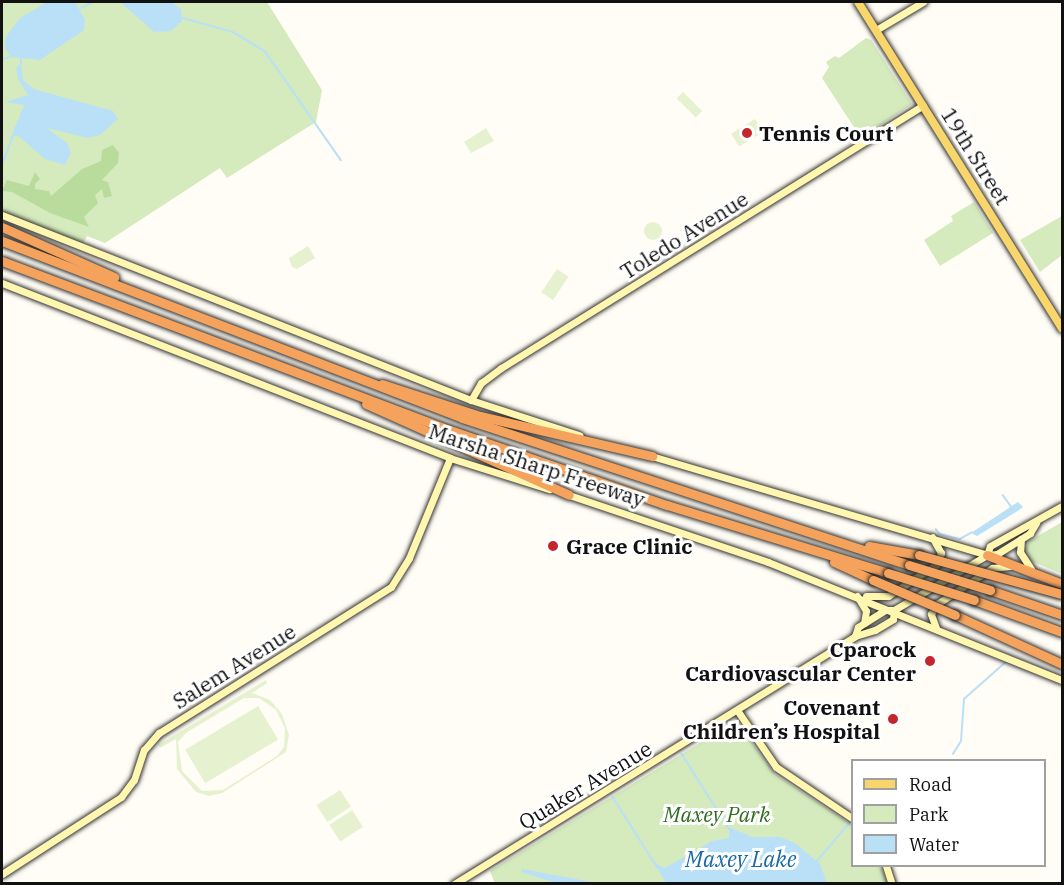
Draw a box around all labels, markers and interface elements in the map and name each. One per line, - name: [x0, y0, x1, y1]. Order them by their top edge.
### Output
- street label: 19th Street: [936, 103, 1016, 209]
- place label: Tennis Court: [759, 120, 893, 146]
- marker: Tennis Court: [740, 126, 754, 140]
- street label: Toledo Avenue: [616, 186, 752, 284]
- street label: Marsha Sharp Freeway: [426, 418, 648, 512]
- place label: Grace Clinic: [566, 533, 693, 559]
- marker: Grace Clinic: [544, 537, 562, 555]
- street label: Salem Avenue: [168, 618, 300, 714]
- place label: Cparock Cardiovascular Center: [685, 636, 916, 686]
- marker: Cparock Cardiovascular Center: [921, 652, 939, 670]
- place label: Covenant Children’s Hospital: [683, 694, 880, 744]
- marker: Covenant Children’s Hospital: [884, 710, 902, 728]
- street label: Quaker Avenue: [514, 735, 656, 835]
- legend: [851, 759, 1046, 867]
- text: Road: [909, 773, 952, 796]
- park label: Maxey Park: [664, 801, 770, 827]
- text: Park: [909, 803, 948, 826]
- text: Water: [909, 833, 959, 856]
- water label: Maxey Lake: [685, 846, 797, 872]

